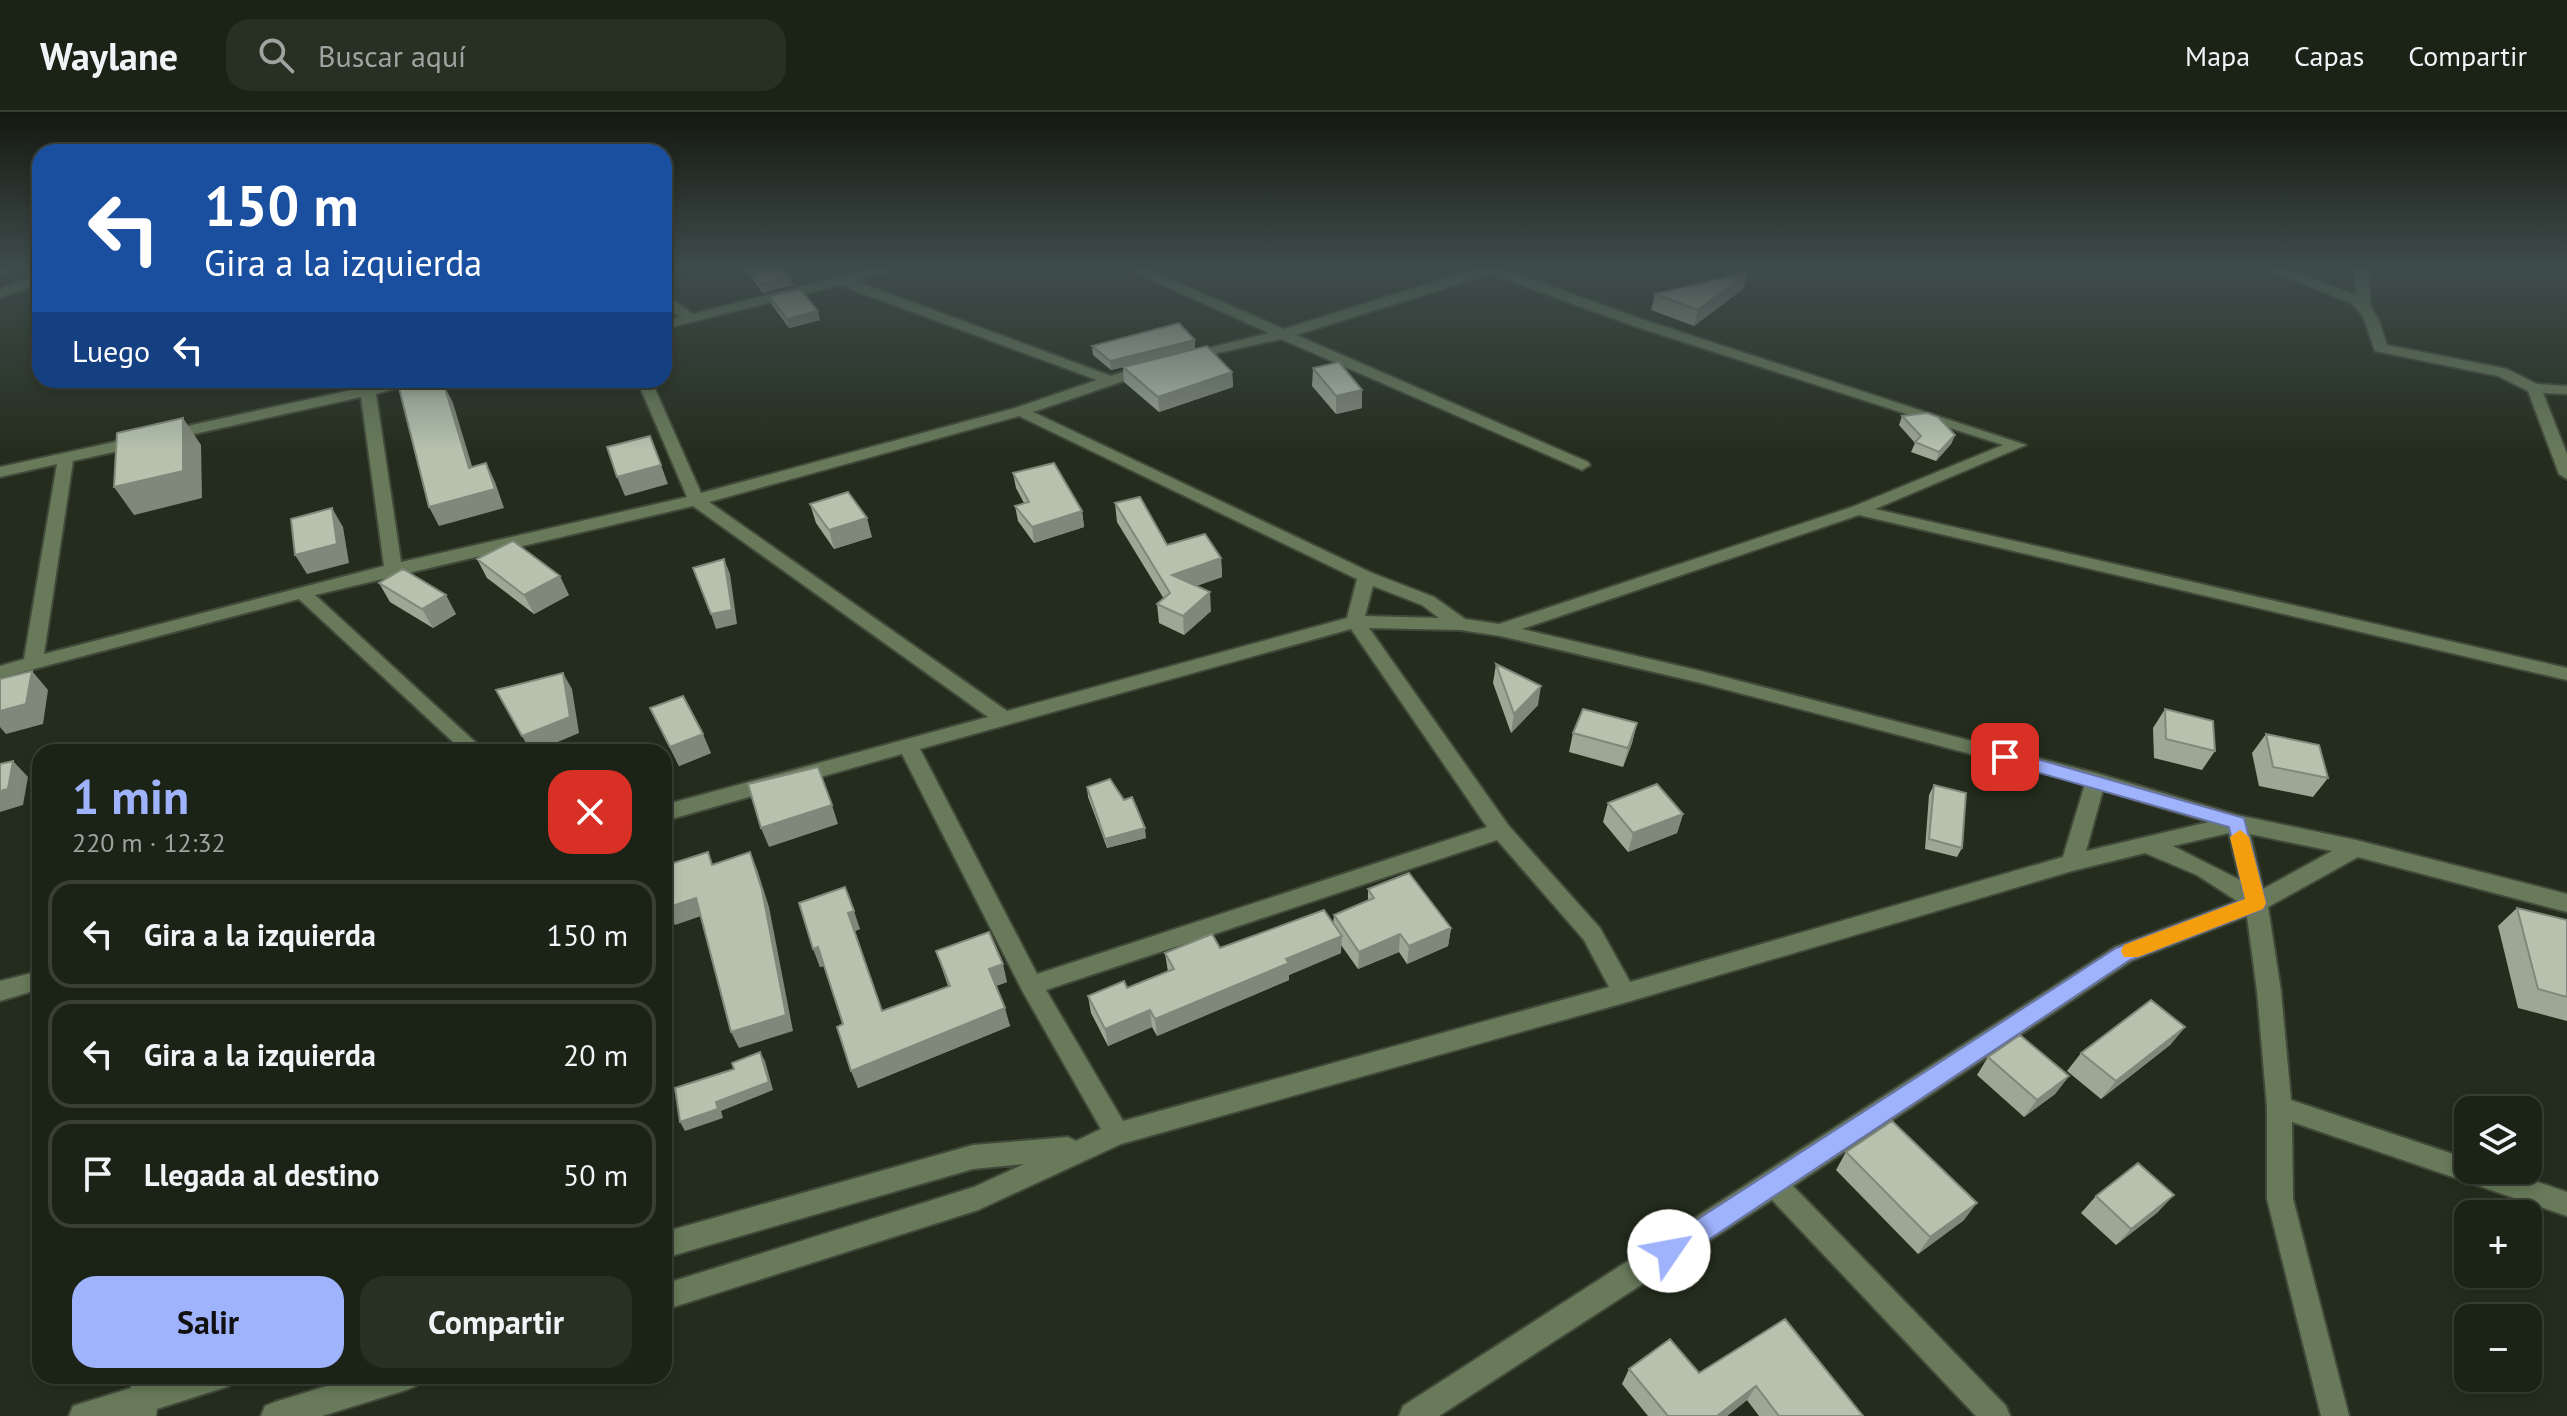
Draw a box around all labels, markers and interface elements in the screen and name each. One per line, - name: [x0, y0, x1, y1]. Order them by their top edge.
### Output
- search box: [226, 19, 786, 91]
- text: Waylane: [40, 31, 178, 80]
- icon: search: [254, 33, 298, 77]
- text: Buscar aquí: [318, 36, 466, 75]
- text: Mapa: [2185, 37, 2250, 74]
- text: Capas: [2294, 37, 2364, 74]
- text: Compartir: [2408, 37, 2527, 74]
- text: 150 m: [204, 169, 359, 241]
- icon: left: [72, 176, 176, 280]
- text: Gira a la izquierda: [204, 239, 482, 286]
- icon: left: [166, 328, 210, 372]
- text: Luego: [72, 331, 150, 370]
- pin: [1971, 723, 2039, 791]
- icon: arrive: [1983, 735, 2027, 779]
- text: 1 min: [72, 765, 189, 827]
- button: close: [548, 770, 632, 854]
- text: 220 m · 12:32: [72, 826, 226, 859]
- icon: left: [76, 912, 120, 956]
- text: Gira a la izquierda: [144, 915, 376, 954]
- text: 150 m: [547, 915, 628, 954]
- icon: left: [76, 1032, 120, 1076]
- text: Gira a la izquierda: [144, 1035, 376, 1074]
- text: 20 m: [563, 1035, 628, 1074]
- map controls: [2454, 1096, 2542, 1392]
- button: layers: [2454, 1096, 2542, 1184]
- icon: arrive: [76, 1152, 120, 1196]
- text: Llegada al destino: [144, 1155, 379, 1194]
- text: 50 m: [563, 1155, 628, 1194]
- button: +: [2454, 1200, 2542, 1288]
- position arrow: [1627, 1209, 1711, 1293]
- button: Salir: [72, 1276, 344, 1368]
- button: Compartir: [360, 1276, 632, 1368]
- button: −: [2454, 1304, 2542, 1392]

